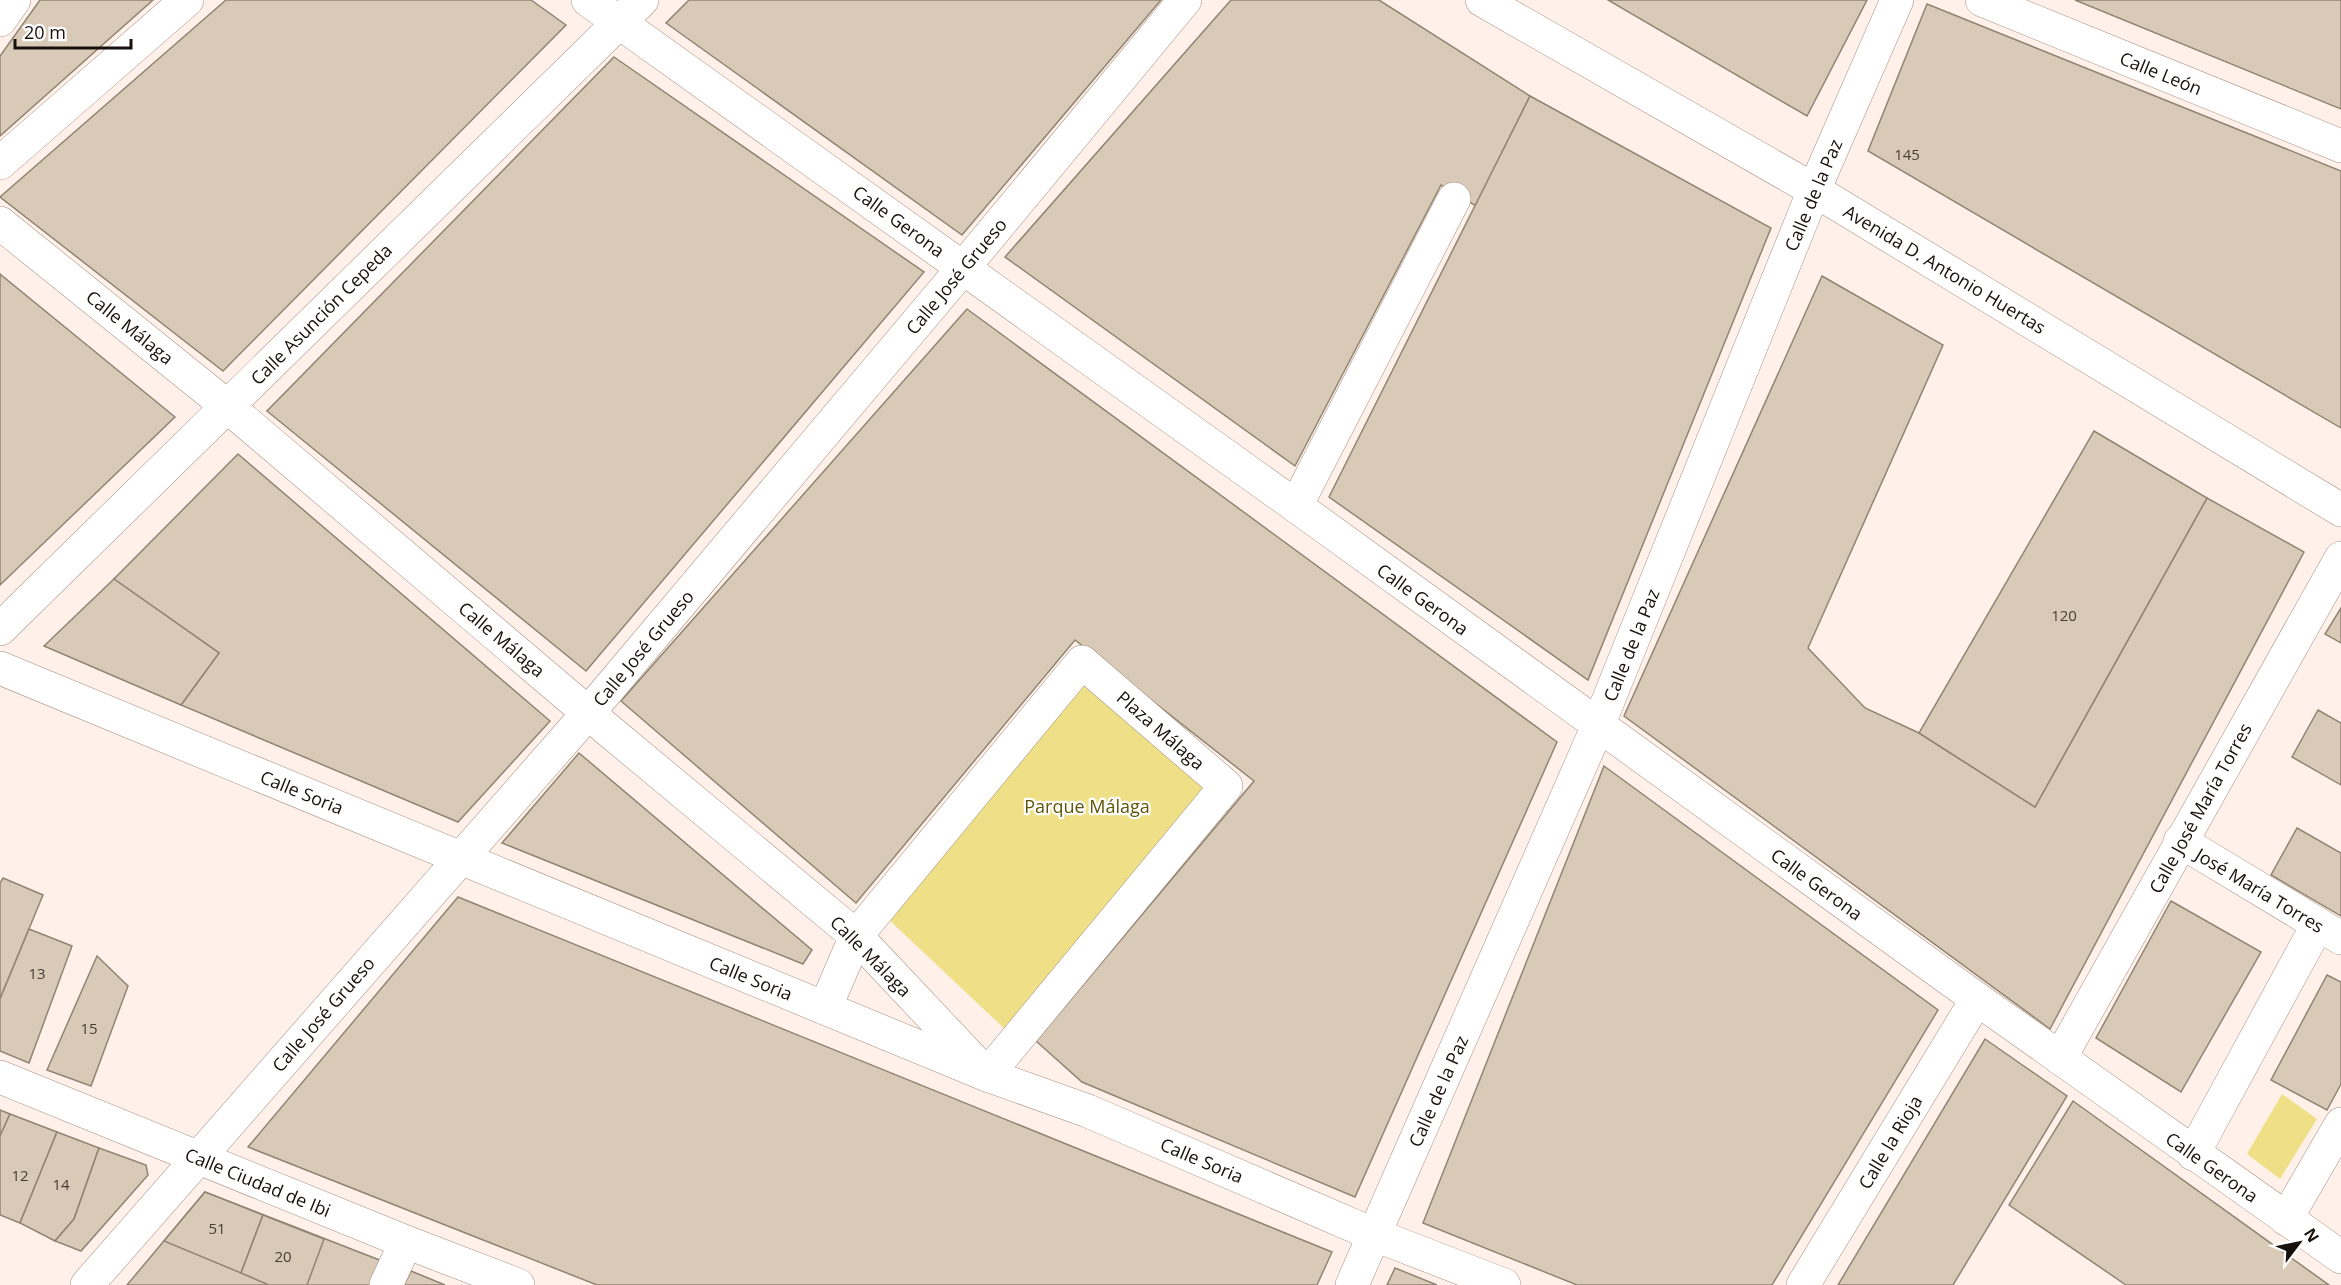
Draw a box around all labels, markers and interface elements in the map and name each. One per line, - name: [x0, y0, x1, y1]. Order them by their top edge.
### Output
- scale bar: [15, 12, 130, 50]
- text: 20 m: [24, 20, 66, 44]
- street label: Calle León: [2116, 46, 2206, 100]
- street label: Calle de la Paz: [1779, 135, 1847, 255]
- house number: 145: [1894, 144, 1920, 164]
- street label: Calle Gerona: [848, 180, 950, 262]
- street label: Avenida D. Antonio Huertas: [1839, 199, 2051, 339]
- street label: Calle José Grueso: [900, 213, 1012, 339]
- street label: Calle Asunción Cepeda: [245, 238, 397, 390]
- street label: Calle Málaga: [81, 284, 179, 370]
- street label: Calle Gerona: [1372, 558, 1474, 640]
- street label: Calle José Grueso: [587, 585, 699, 711]
- street label: Calle de la Paz: [1597, 585, 1665, 705]
- street label: Calle Málaga: [454, 596, 550, 682]
- house number: 120: [2051, 605, 2077, 625]
- street label: Plaza Málaga: [1112, 685, 1210, 775]
- street label: Calle José María Torres: [2143, 719, 2257, 897]
- street label: Calle Soria: [257, 764, 347, 820]
- park label: Parque Málaga: [1024, 794, 1150, 818]
- street label: José María Torres: [2190, 841, 2329, 938]
- street label: Calle Gerona: [1766, 843, 1868, 925]
- street label: Calle Málaga: [825, 910, 917, 1002]
- street label: Calle Soria: [706, 950, 796, 1006]
- street label: Calle José Grueso: [266, 951, 380, 1077]
- house number: 13: [28, 963, 46, 983]
- house number: 15: [80, 1018, 98, 1038]
- street label: Calle de la Paz: [1403, 1032, 1473, 1150]
- street label: Calle la Rioja: [1853, 1091, 1927, 1193]
- street label: Calle Gerona: [2161, 1126, 2263, 1208]
- street label: Calle Soria: [1157, 1132, 1247, 1188]
- street label: Calle Ciudad de Ibi: [182, 1142, 334, 1222]
- house number: 12: [11, 1165, 29, 1185]
- house number: 14: [52, 1174, 70, 1194]
- north arrow: [2269, 1213, 2329, 1273]
- house number: 51: [208, 1218, 226, 1238]
- text: N: [2299, 1224, 2324, 1246]
- house number: 20: [274, 1246, 292, 1266]

